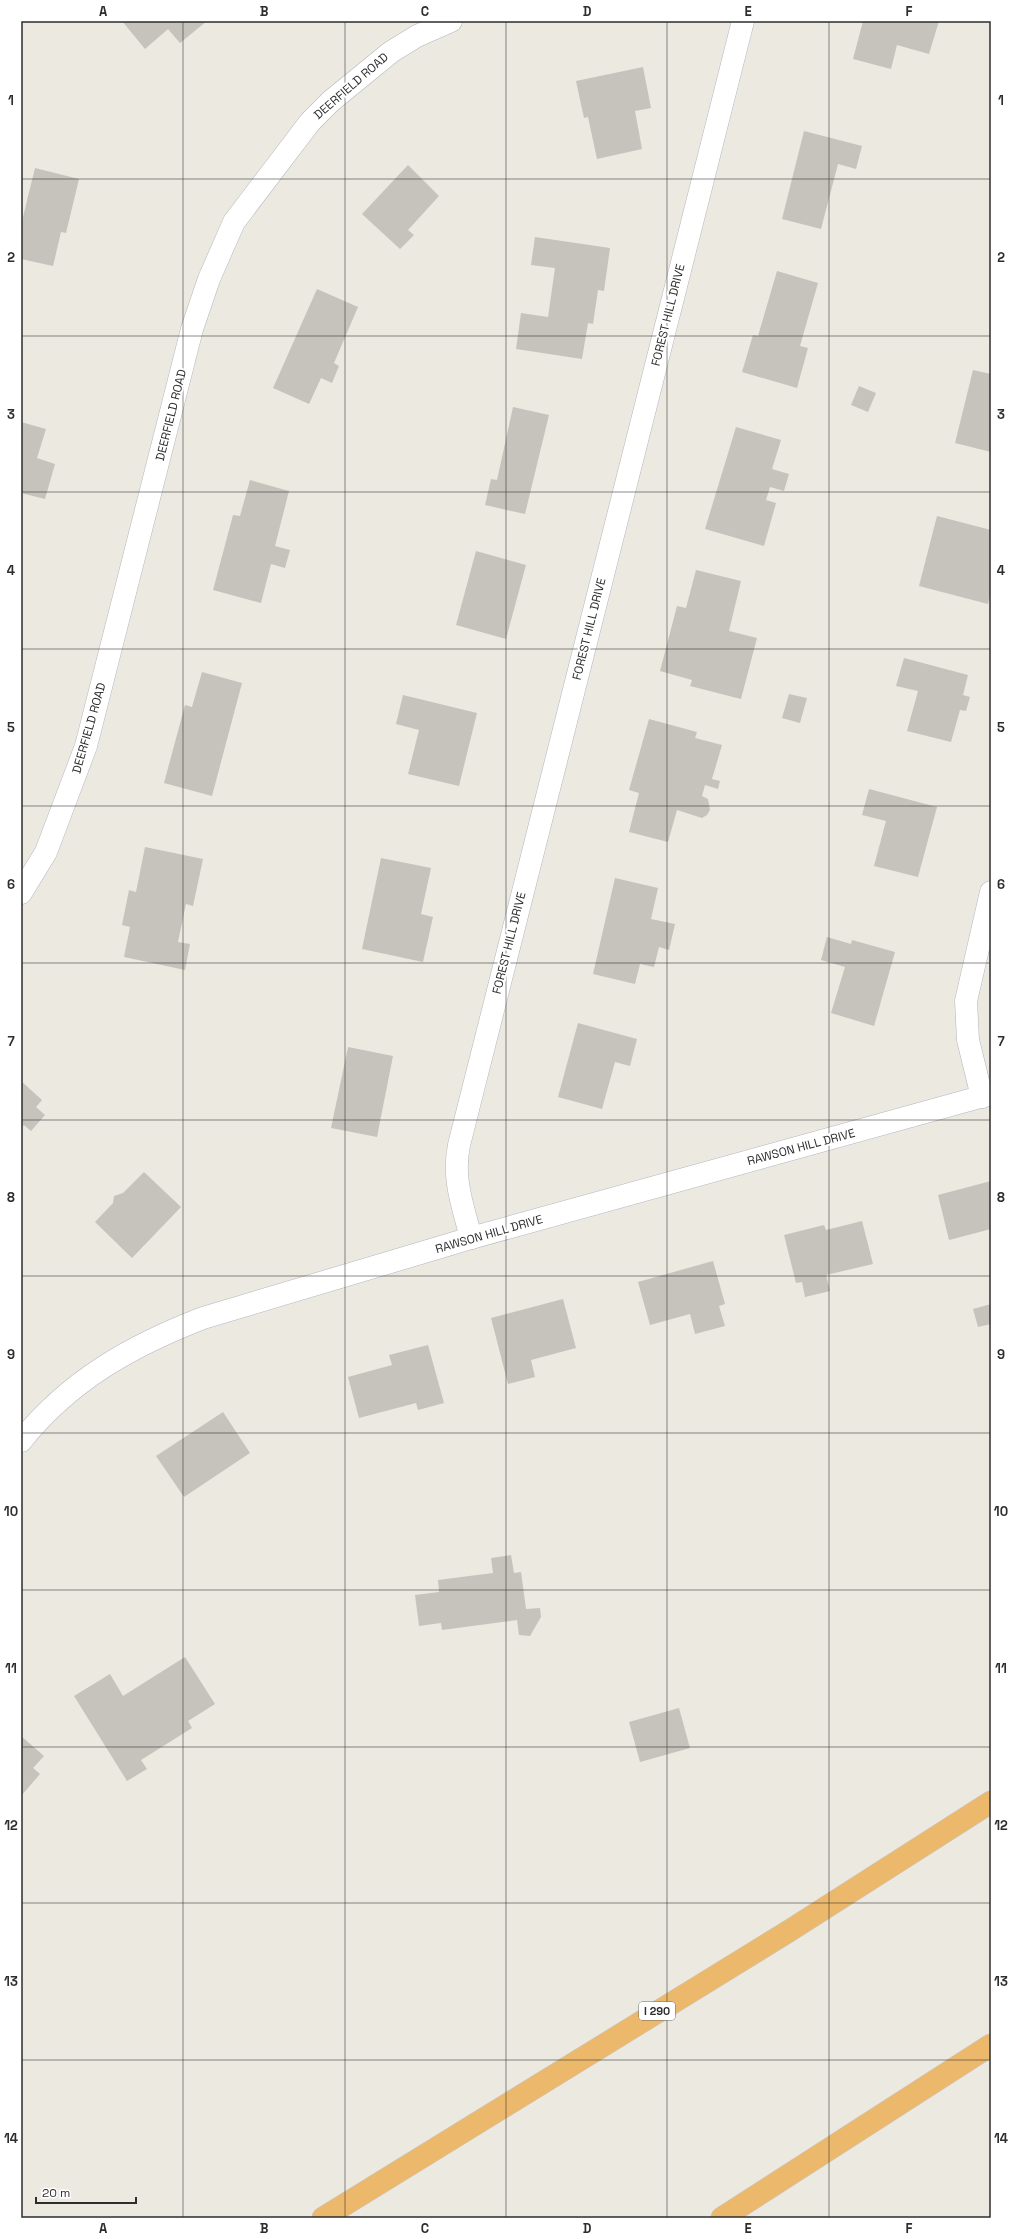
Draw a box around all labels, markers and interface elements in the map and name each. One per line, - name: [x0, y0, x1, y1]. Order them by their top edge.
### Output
- text: A: [99, 3, 108, 20]
- text: B: [260, 3, 269, 20]
- text: C: [421, 3, 429, 20]
- text: D: [583, 3, 592, 20]
- text: E: [744, 3, 752, 20]
- text: F: [906, 3, 913, 20]
- street label: DEERFIELD ROAD: [310, 49, 392, 123]
- text: 1: [8, 92, 14, 109]
- text: 1: [998, 92, 1004, 109]
- text: 2: [7, 249, 15, 266]
- text: 2: [997, 249, 1005, 266]
- street label: FOREST HILL DRIVE: [648, 262, 689, 368]
- street label: DEERFIELD ROAD: [152, 368, 190, 462]
- text: 3: [7, 406, 15, 423]
- text: 3: [997, 406, 1005, 423]
- text: 4: [7, 562, 15, 579]
- text: 4: [997, 562, 1005, 579]
- street label: FOREST HILL DRIVE: [569, 576, 610, 682]
- street label: DEERFIELD ROAD: [68, 681, 110, 775]
- text: 5: [7, 719, 15, 736]
- text: 5: [997, 719, 1005, 736]
- text: 6: [7, 876, 15, 893]
- text: 6: [997, 876, 1005, 893]
- street label: FOREST HILL DRIVE: [489, 890, 530, 996]
- text: 7: [7, 1033, 15, 1050]
- text: 7: [997, 1033, 1005, 1050]
- street label: RAWSON HILL DRIVE: [745, 1125, 857, 1169]
- text: 8: [7, 1189, 15, 1206]
- text: 8: [997, 1189, 1005, 1206]
- street label: RAWSON HILL DRIVE: [433, 1211, 545, 1257]
- text: 9: [7, 1346, 15, 1363]
- text: 9: [997, 1346, 1005, 1363]
- text: 10: [4, 1503, 18, 1520]
- text: 10: [994, 1503, 1008, 1520]
- text: 11: [5, 1660, 17, 1677]
- text: 11: [995, 1660, 1007, 1677]
- text: 12: [4, 1817, 18, 1834]
- text: 12: [994, 1817, 1008, 1834]
- text: 13: [4, 1973, 18, 1990]
- text: 13: [994, 1973, 1008, 1990]
- road number: I 290: [639, 2002, 675, 2020]
- text: 14: [4, 2130, 18, 2147]
- text: 14: [994, 2130, 1008, 2147]
- scale bar: [36, 2179, 136, 2205]
- text: 20 m: [42, 2185, 70, 2201]
- text: A: [99, 2220, 108, 2237]
- text: B: [260, 2220, 269, 2237]
- text: C: [421, 2220, 429, 2237]
- text: D: [583, 2220, 592, 2237]
- text: E: [744, 2220, 752, 2237]
- text: F: [906, 2220, 913, 2237]

